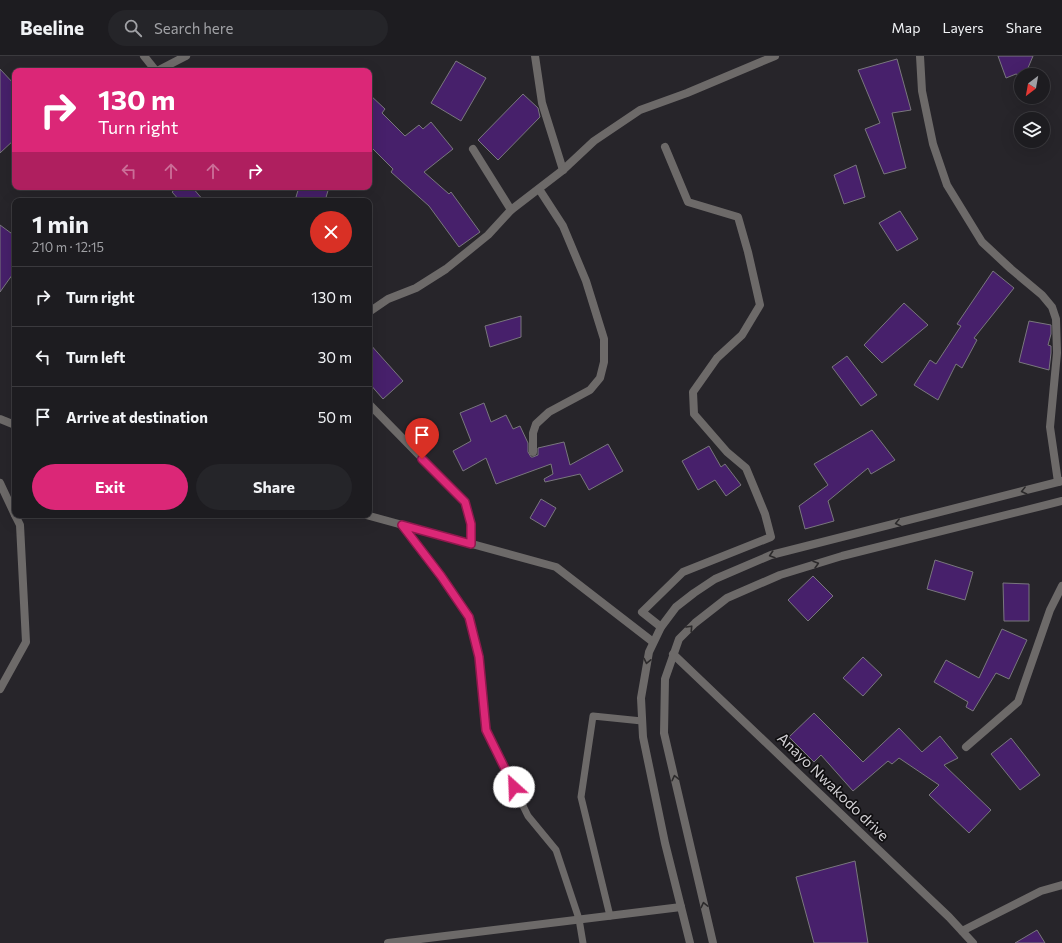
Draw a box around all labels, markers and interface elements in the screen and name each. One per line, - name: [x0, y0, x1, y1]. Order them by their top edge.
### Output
- search box: [108, 10, 388, 46]
- text: Beeline: [20, 16, 84, 39]
- icon: search: [122, 17, 144, 39]
- text: Search here: [154, 19, 233, 37]
- text: Map: [892, 19, 920, 36]
- text: Layers: [942, 19, 984, 36]
- text: Share: [1006, 19, 1042, 36]
- north arrow: [1014, 68, 1050, 104]
- map controls: [1014, 68, 1050, 148]
- text: 130 m: [98, 82, 175, 116]
- icon: right: [32, 84, 84, 136]
- button: layers: [1014, 112, 1050, 148]
- text: Turn right: [98, 116, 178, 138]
- icon: left: [118, 160, 140, 182]
- icon: ahead: [160, 160, 182, 182]
- icon: ahead: [202, 160, 224, 182]
- icon: right: [244, 160, 266, 182]
- text: 1 min: [32, 209, 89, 238]
- button: close: [310, 211, 352, 253]
- text: 210 m · 12:15: [32, 239, 104, 255]
- icon: right: [32, 286, 54, 308]
- text: Turn right: [66, 288, 135, 306]
- text: 130 m: [311, 288, 352, 306]
- icon: left: [32, 346, 54, 368]
- text: Turn left: [66, 348, 125, 366]
- text: 30 m: [318, 348, 352, 366]
- icon: arrive: [32, 406, 54, 428]
- text: Arrive at destination: [66, 408, 208, 426]
- text: 50 m: [318, 408, 352, 426]
- pin: [405, 418, 439, 459]
- icon: arrive: [411, 424, 433, 446]
- button: Exit: [32, 464, 188, 510]
- button: Share: [196, 464, 352, 510]
- one-way arrow: [1021, 486, 1027, 494]
- one-way arrow: [895, 518, 901, 526]
- one-way arrow: [769, 550, 776, 559]
- one-way arrow: [813, 560, 820, 569]
- one-way arrow: [685, 625, 692, 633]
- one-way arrow: [644, 658, 652, 664]
- street label: Anayo Nwakodo drive: [774, 728, 893, 844]
- position arrow: [493, 766, 535, 808]
- one-way arrow: [671, 775, 679, 781]
- one-way arrow: [700, 902, 708, 908]

